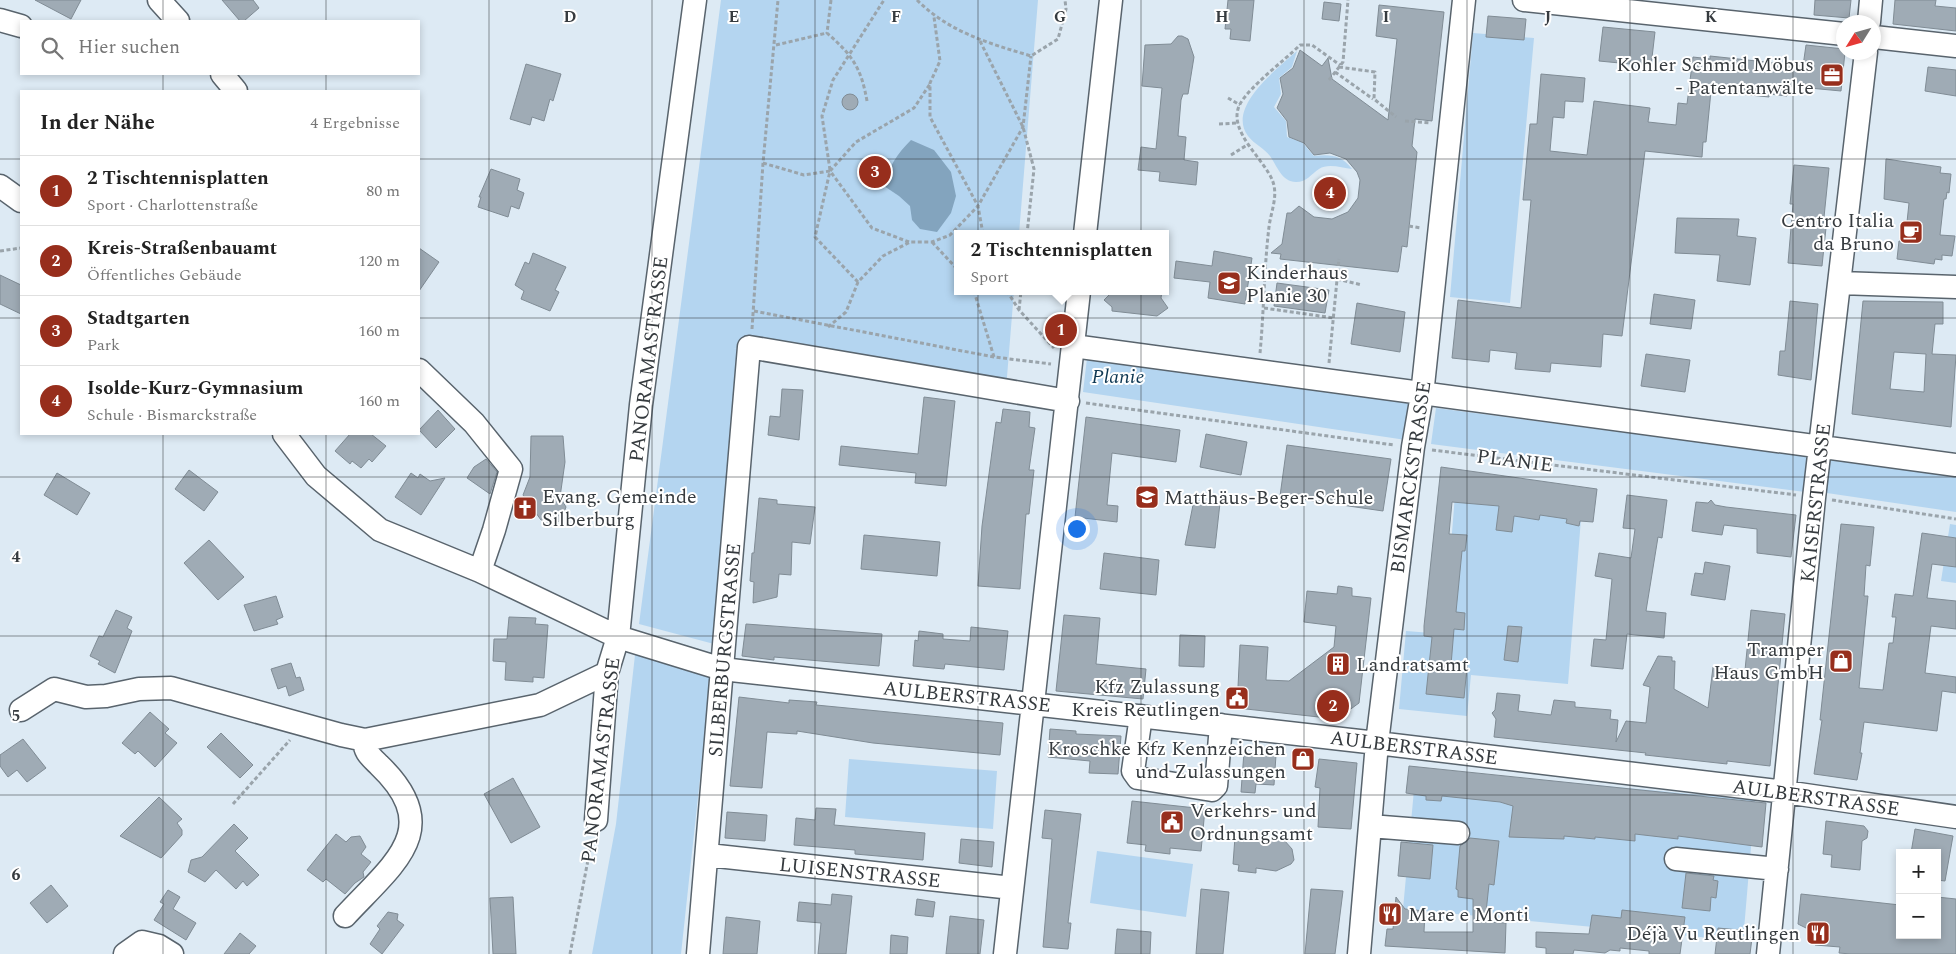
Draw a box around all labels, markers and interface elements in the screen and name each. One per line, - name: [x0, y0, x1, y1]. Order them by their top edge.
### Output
- text: D: [564, 5, 577, 29]
- text: E: [729, 5, 739, 29]
- text: F: [891, 5, 901, 29]
- text: G: [1054, 5, 1066, 29]
- text: H: [1215, 5, 1229, 29]
- text: I: [1383, 5, 1389, 29]
- text: J: [1545, 5, 1552, 29]
- text: K: [1705, 5, 1718, 29]
- north arrow: [1836, 15, 1881, 60]
- search box: [20, 20, 420, 75]
- text: Hier suchen: [78, 33, 180, 62]
- icon: search: [38, 34, 66, 62]
- place label: Kohler Schmid Möbus - Patentanwälte: [1616, 50, 1814, 103]
- office icon: Kohler Schmid Möbus - Patentanwälte: [1819, 62, 1845, 88]
- text: In der Nähe: [40, 107, 155, 139]
- text: 4 Ergebnisse: [310, 111, 400, 135]
- pin: 3: [859, 153, 891, 191]
- text: 2 Tischtennisplatten: [87, 164, 269, 193]
- pin: 4: [1314, 174, 1346, 212]
- text: 1: [52, 179, 60, 203]
- text: 80 m: [366, 179, 400, 203]
- text: Sport · Charlottenstraße: [87, 193, 258, 217]
- place label: Centro Italia da Bruno: [1781, 206, 1894, 259]
- cafe icon: Centro Italia da Bruno: [1898, 219, 1924, 245]
- popup: [954, 230, 1169, 295]
- text: Kreis-Straßenbauamt: [87, 234, 277, 263]
- text: 2 Tischtennisplatten: [971, 236, 1152, 265]
- text: 2: [52, 249, 60, 273]
- text: 120 m: [358, 249, 400, 273]
- street label: PANORAMASTRASSE: [621, 254, 677, 464]
- place label: Kinderhaus Planie 30: [1246, 258, 1348, 311]
- text: Öffentliches Gebäude: [87, 263, 242, 287]
- text: Sport: [971, 265, 1009, 289]
- school or university icon: Kinderhaus Planie 30: [1216, 270, 1242, 296]
- text: Stadtgarten: [87, 304, 190, 333]
- pin: 1: [1045, 311, 1077, 349]
- text: 3: [52, 319, 60, 343]
- text: 160 m: [358, 319, 400, 343]
- text: Park: [87, 333, 120, 357]
- park label: Planie: [1092, 362, 1145, 392]
- text: Isolde-Kurz-Gymnasium: [87, 374, 303, 403]
- street label: BISMARCKSTRASSE: [1383, 379, 1439, 575]
- text: 4: [52, 389, 60, 413]
- text: 160 m: [358, 389, 400, 413]
- text: Schule · Bismarckstraße: [87, 403, 257, 427]
- street label: KAISERSTRASSE: [1793, 422, 1839, 584]
- street label: PLANIE: [1475, 441, 1555, 481]
- place label: Evang. Gemeinde Silberburg: [542, 482, 697, 535]
- place label: Matthäus-Beger-Schule: [1164, 483, 1374, 513]
- school or university icon: Matthäus-Beger-Schule: [1134, 484, 1160, 510]
- church icon: Evang. Gemeinde Silberburg: [512, 495, 538, 521]
- your location: [1064, 516, 1090, 542]
- street label: SILBERBURGSTRASSE: [701, 542, 749, 758]
- text: 4: [12, 545, 21, 569]
- place label: Tramper Haus GmbH: [1713, 635, 1824, 688]
- shop icon: Tramper Haus GmbH: [1828, 648, 1854, 674]
- place label: Landratsamt: [1356, 650, 1469, 680]
- building icon: Landratsamt: [1325, 651, 1351, 677]
- street label: PANORAMASTRASSE: [573, 655, 629, 865]
- place label: Kfz Zulassung Kreis Reutlingen: [1071, 672, 1220, 725]
- street label: AULBERSTRASSE: [881, 673, 1052, 721]
- public building icon: Kfz Zulassung Kreis Reutlingen: [1224, 685, 1250, 711]
- pin: 2: [1317, 687, 1349, 725]
- text: 5: [12, 704, 20, 728]
- street label: AULBERSTRASSE: [1328, 723, 1499, 773]
- place label: Kroschke Kfz Kennzeichen und Zulassungen: [1048, 734, 1286, 787]
- shop icon: Kroschke Kfz Kennzeichen und Zulassungen: [1290, 746, 1316, 772]
- street label: AULBERSTRASSE: [1730, 771, 1902, 825]
- place label: Verkehrs- und Ordnungsamt: [1190, 796, 1317, 849]
- public building icon: Verkehrs- und Ordnungsamt: [1159, 809, 1185, 835]
- map controls: [1896, 849, 1941, 939]
- button: +: [1896, 849, 1941, 894]
- street label: LUISENSTRASSE: [778, 850, 942, 896]
- text: 6: [12, 863, 21, 887]
- button: −: [1896, 894, 1941, 939]
- place label: Mare e Monti: [1408, 900, 1529, 930]
- restaurant icon: Mare e Monti: [1377, 901, 1403, 927]
- place label: Déjà Vu Reutlingen: [1626, 919, 1800, 949]
- restaurant icon: Déjà Vu Reutlingen: [1805, 920, 1831, 946]

